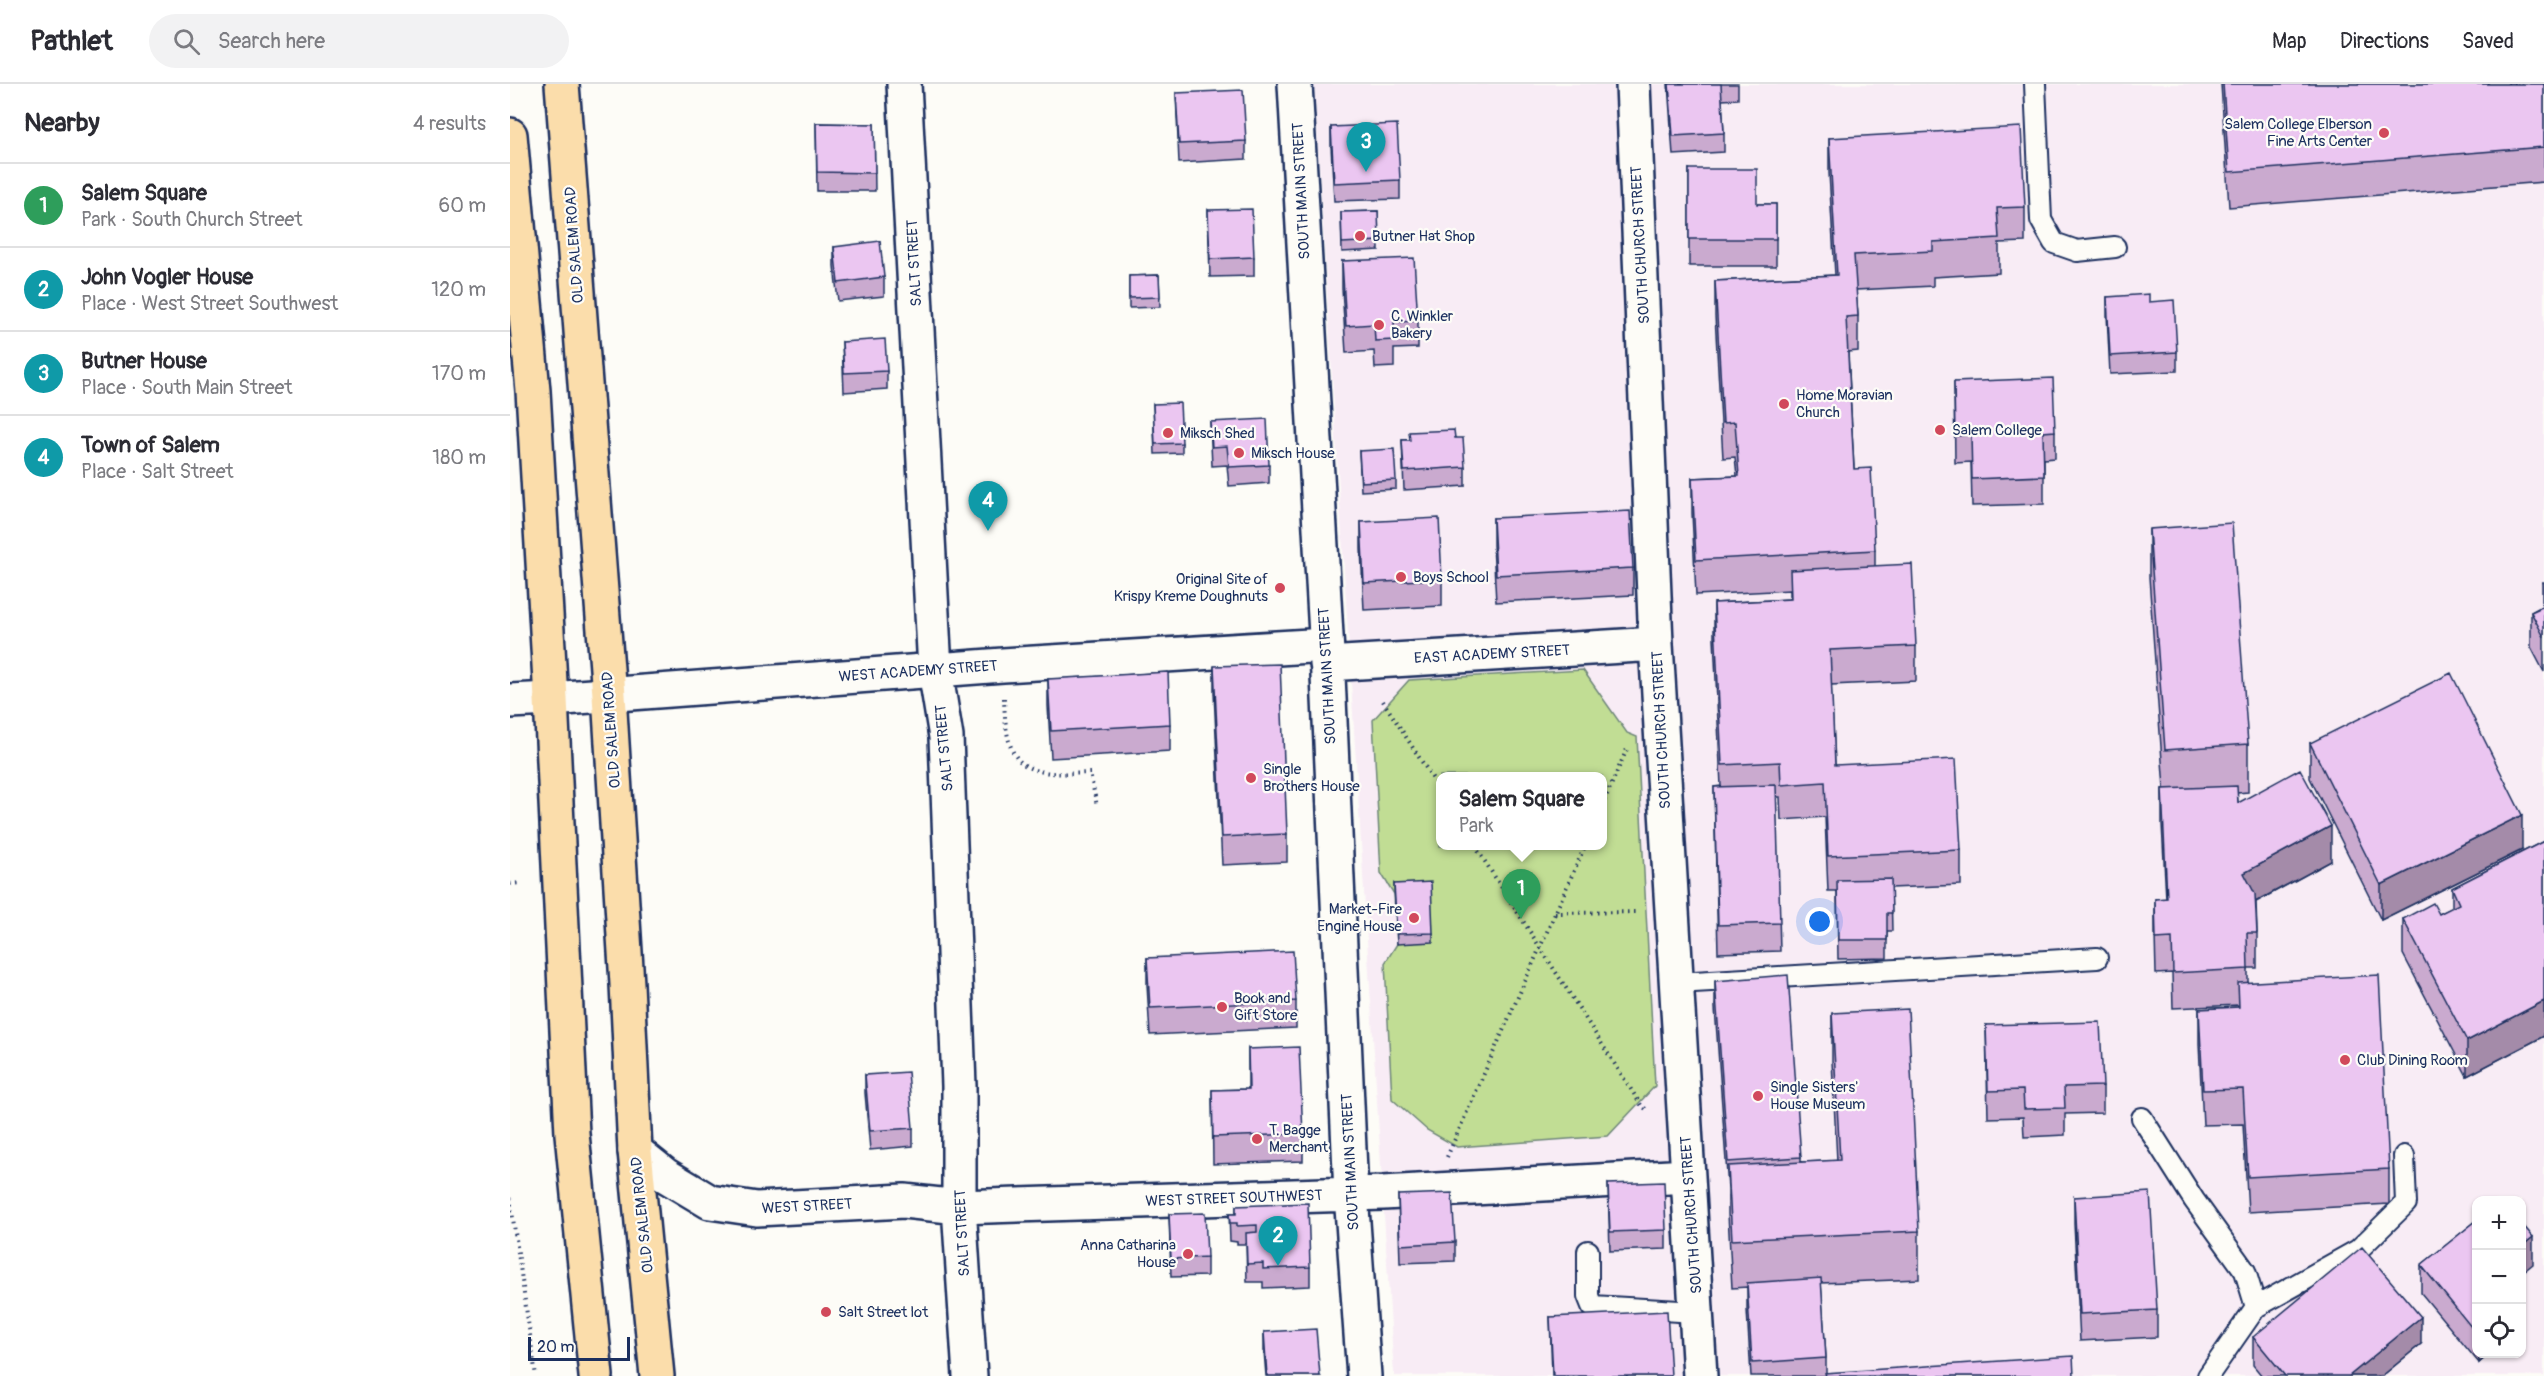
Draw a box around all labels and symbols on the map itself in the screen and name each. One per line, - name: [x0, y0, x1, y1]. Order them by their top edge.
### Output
- place label: Salem College Elberson Fine Arts Center: [2224, 115, 2373, 151]
- street label: SOUTH MAIN STREET: [1288, 122, 1315, 260]
- pin: 3: [1346, 122, 1386, 172]
- marker: Salem College Elberson Fine Arts Center: [2377, 126, 2391, 140]
- street label: SOUTH CHURCH STREET: [1627, 165, 1654, 325]
- street label: OLD SALEM ROAD: [561, 186, 588, 304]
- street label: SALT STREET: [903, 219, 926, 307]
- place label: Butner Hat Shop: [1372, 227, 1475, 246]
- marker: Butner Hat Shop: [1353, 229, 1367, 243]
- place label: C. Winkler Bakery: [1391, 307, 1454, 343]
- marker: C. Winkler Bakery: [1372, 318, 1386, 332]
- place label: Home Moravian Church: [1796, 386, 1893, 422]
- marker: Home Moravian Church: [1777, 397, 1791, 411]
- place label: Salem College: [1952, 421, 2043, 440]
- marker: Salem College: [1933, 423, 1947, 437]
- place label: Miksch Shed: [1180, 424, 1255, 443]
- marker: Miksch Shed: [1161, 426, 1175, 440]
- place label: Miksch House: [1251, 444, 1335, 463]
- marker: Miksch House: [1232, 446, 1246, 460]
- pin: 4: [968, 482, 1008, 531]
- place label: Boys School: [1413, 568, 1489, 587]
- place label: Original Site of Krispy Kreme Doughnuts: [1114, 570, 1268, 606]
- marker: Boys School: [1394, 570, 1408, 584]
- marker: Original Site of Krispy Kreme Doughnuts: [1273, 581, 1287, 595]
- street label: SOUTH MAIN STREET: [1314, 607, 1341, 745]
- street label: EAST ACADEMY STREET: [1414, 641, 1571, 668]
- street label: SOUTH CHURCH STREET: [1648, 650, 1675, 810]
- street label: WEST ACADEMY STREET: [838, 656, 998, 687]
- street label: OLD SALEM ROAD: [598, 671, 625, 789]
- street label: SALT STREET: [931, 704, 958, 792]
- place label: Single Brothers House: [1263, 760, 1360, 796]
- marker: Single Brothers House: [1244, 771, 1258, 785]
- pin: 1: [1502, 870, 1540, 919]
- place label: Market-Fire Engine House: [1317, 900, 1403, 936]
- your location: [1805, 907, 1834, 936]
- marker: Market-Fire Engine House: [1407, 911, 1421, 925]
- place label: Book and Gift Store: [1234, 989, 1298, 1025]
- marker: Book and Gift Store: [1215, 1000, 1229, 1014]
- place label: Club Dining Room: [2357, 1051, 2468, 1070]
- marker: Club Dining Room: [2338, 1053, 2352, 1067]
- place label: Single Sisters' House Museum: [1770, 1078, 1865, 1114]
- marker: Single Sisters' House Museum: [1751, 1089, 1765, 1103]
- street label: SOUTH MAIN STREET: [1337, 1093, 1364, 1231]
- place label: T. Bagge Merchant: [1269, 1121, 1329, 1157]
- marker: T. Bagge Merchant: [1250, 1132, 1264, 1146]
- street label: SOUTH CHURCH STREET: [1676, 1135, 1706, 1295]
- street label: OLD SALEM ROAD: [627, 1156, 658, 1274]
- street label: WEST STREET SOUTHWEST: [1145, 1186, 1323, 1211]
- street label: SALT STREET: [951, 1189, 974, 1277]
- street label: WEST STREET: [761, 1195, 853, 1218]
- pin: 2: [1258, 1216, 1298, 1266]
- place label: Anna Catharina House: [1080, 1236, 1177, 1272]
- marker: Anna Catharina House: [1181, 1247, 1195, 1261]
- place label: Salt Street lot: [838, 1303, 929, 1322]
- marker: Salt Street lot: [819, 1305, 833, 1319]
- scale bar: [528, 1334, 630, 1362]

